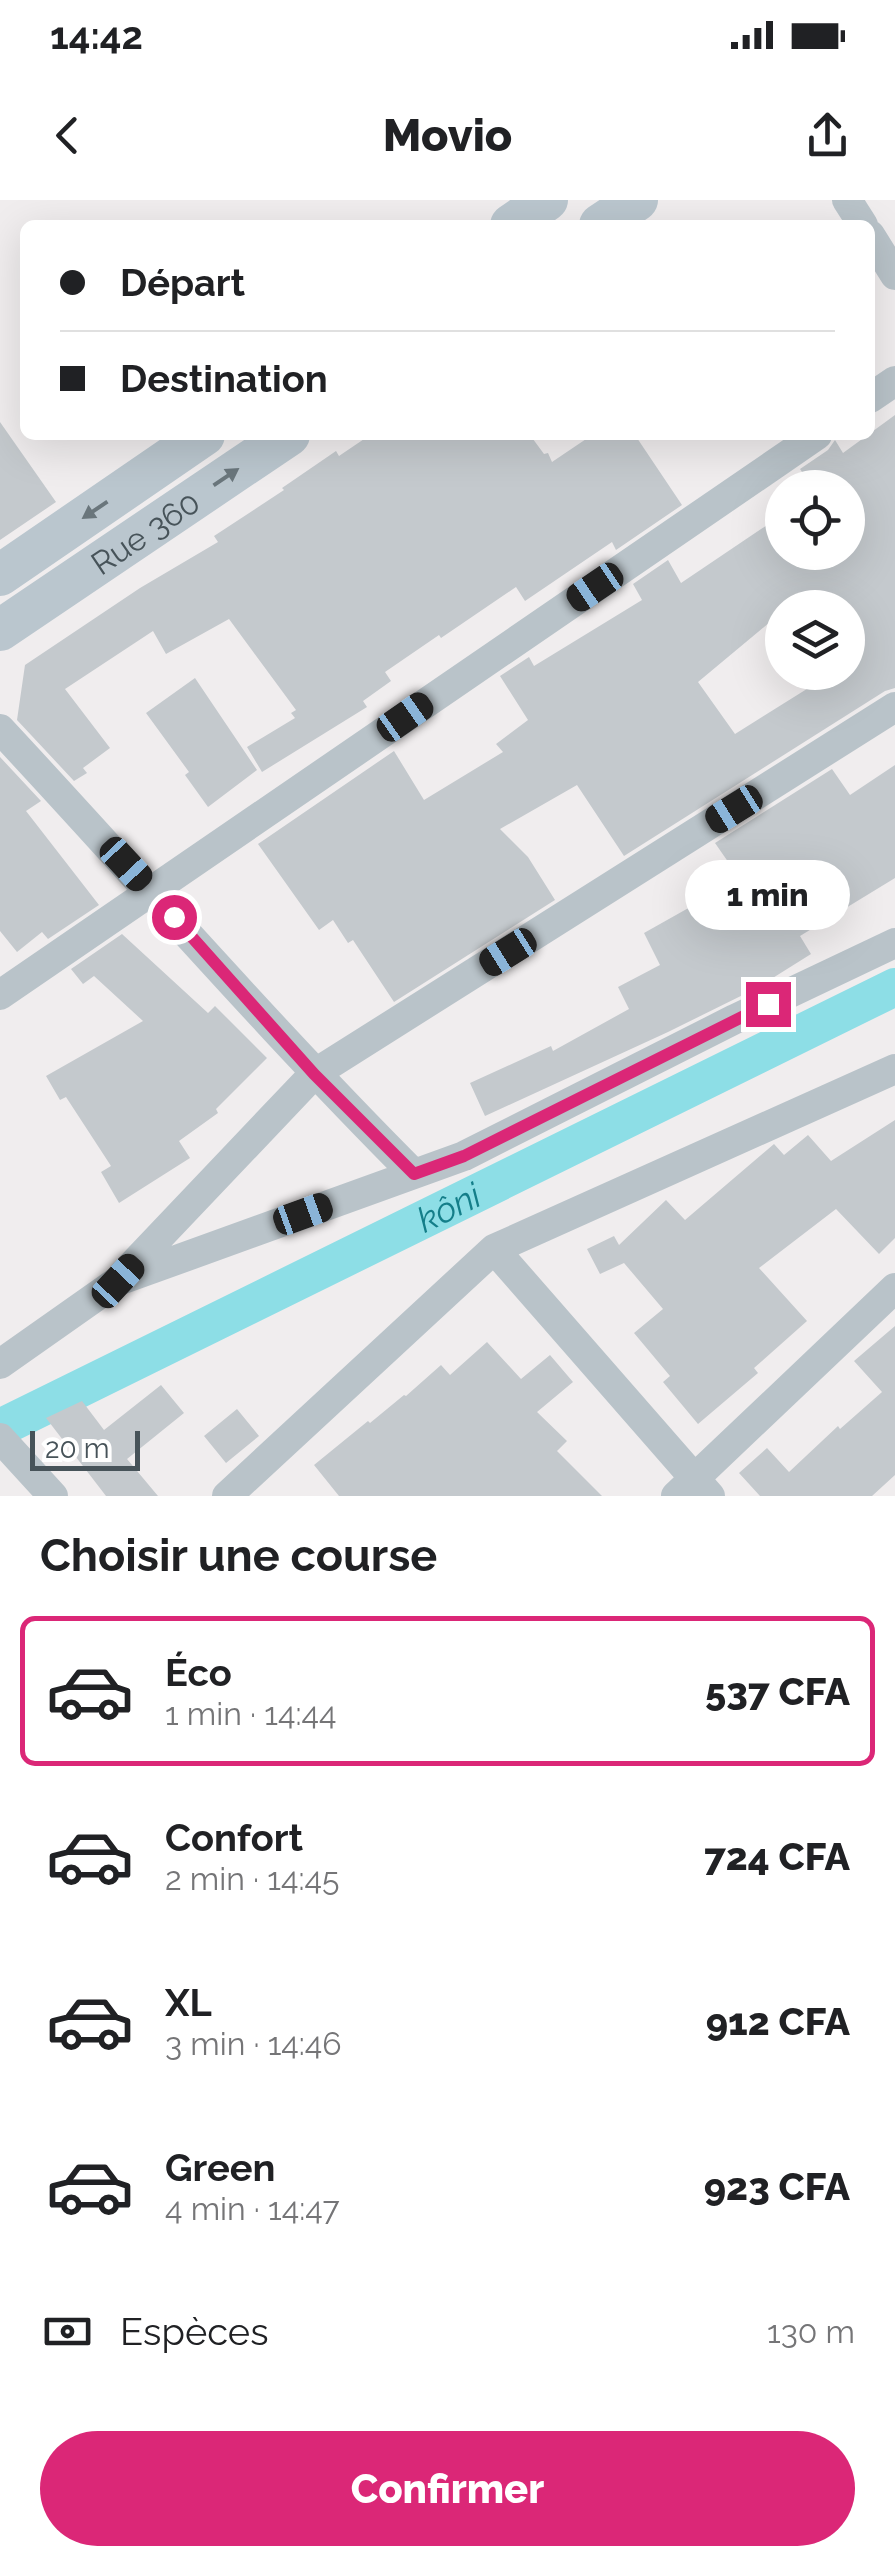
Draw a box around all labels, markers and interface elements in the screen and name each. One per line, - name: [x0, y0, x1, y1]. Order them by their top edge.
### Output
- text: 14:42: [50, 13, 143, 58]
- icon: back: [40, 108, 95, 163]
- icon: share: [800, 108, 855, 163]
- text: Movio: [383, 109, 512, 162]
- text: Départ: [120, 260, 245, 305]
- text: Destination: [120, 356, 328, 401]
- one-way arrow: [212, 469, 239, 487]
- map controls: [765, 470, 865, 690]
- button: locate: [765, 470, 865, 570]
- street label: Rue 360: [84, 482, 206, 582]
- one-way arrow: [82, 500, 108, 519]
- car: [562, 558, 628, 616]
- button: layers: [765, 590, 865, 690]
- car: [372, 688, 438, 746]
- car: [701, 780, 767, 838]
- car: [95, 832, 157, 896]
- callout: 1 min: [686, 859, 850, 929]
- text: 1 min: [726, 876, 809, 913]
- route start: [152, 895, 197, 940]
- car: [475, 923, 541, 981]
- route end: [746, 982, 791, 1027]
- water label: kôni: [410, 1173, 488, 1240]
- car: [270, 1190, 336, 1238]
- car: [87, 1249, 149, 1313]
- scale bar: [30, 1426, 140, 1471]
- text: 20 m: [45, 1432, 110, 1465]
- text: Choisir une course: [40, 1529, 437, 1582]
- icon: car: [45, 1646, 135, 1736]
- text: Éco: [165, 1650, 232, 1695]
- text: 537 CFA: [705, 1669, 850, 1714]
- text: 1 min · 14:44: [165, 1695, 336, 1732]
- icon: car: [45, 1811, 135, 1901]
- text: Confort: [165, 1815, 303, 1860]
- text: 724 CFA: [704, 1834, 850, 1879]
- text: 2 min · 14:45: [165, 1860, 339, 1897]
- icon: car: [45, 1976, 135, 2066]
- text: XL: [165, 1980, 212, 2025]
- text: 912 CFA: [706, 1999, 850, 2044]
- text: 3 min · 14:46: [165, 2025, 342, 2062]
- icon: car: [45, 2141, 135, 2231]
- text: Green: [165, 2145, 275, 2190]
- text: 923 CFA: [704, 2164, 850, 2209]
- text: 4 min · 14:47: [165, 2190, 340, 2227]
- icon: cash: [40, 2304, 95, 2359]
- text: Espèces: [120, 2309, 269, 2354]
- text: 130 m: [767, 2313, 855, 2350]
- button: Confirmer: [40, 2431, 855, 2546]

